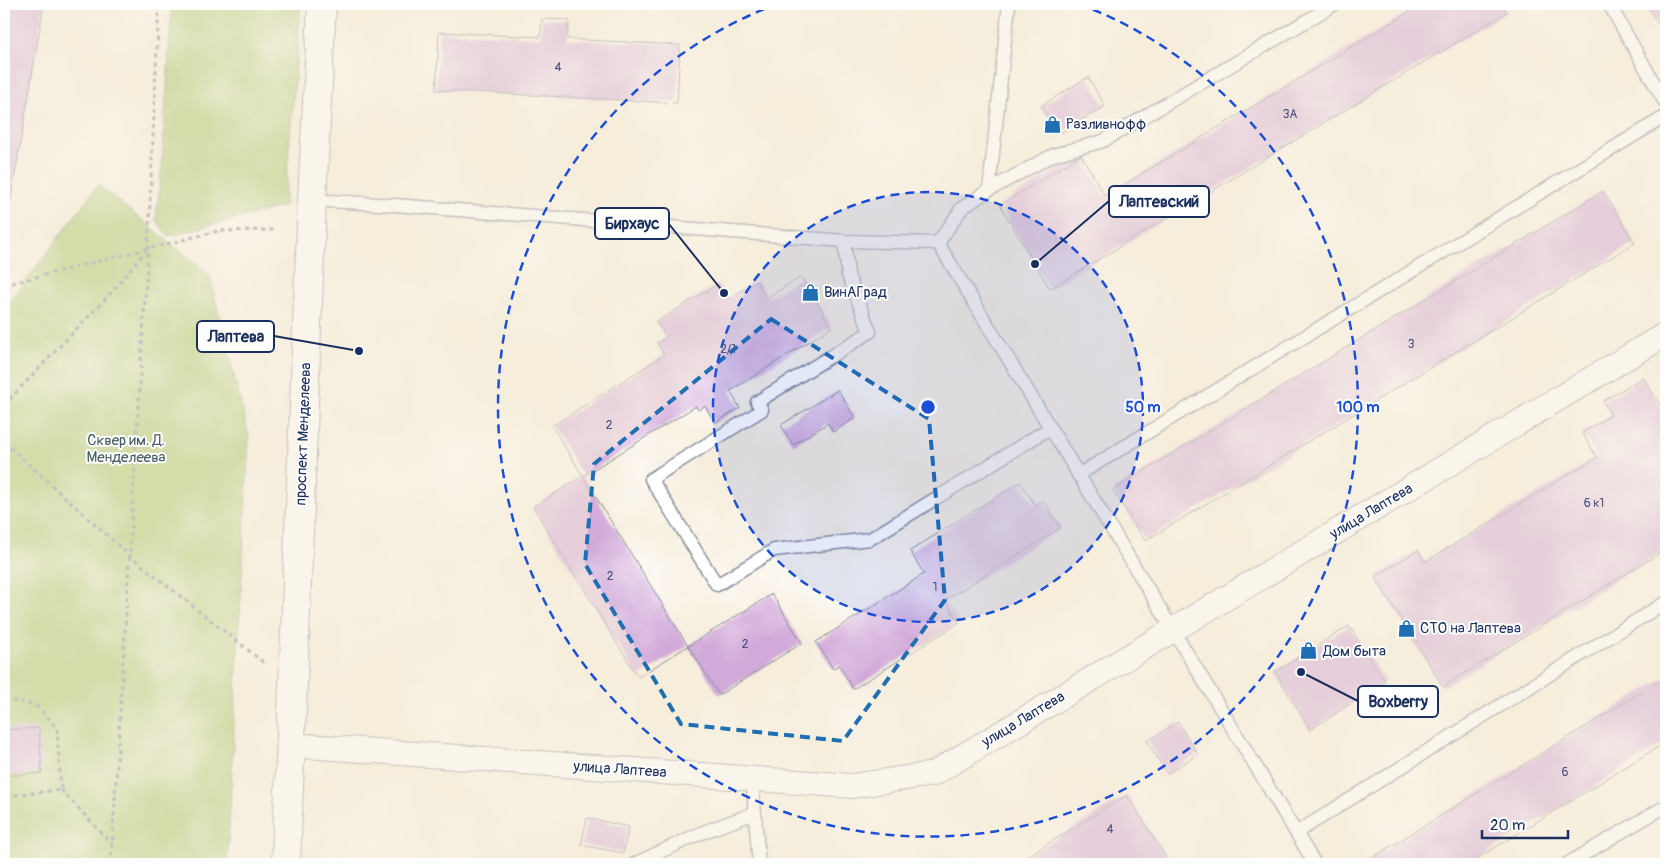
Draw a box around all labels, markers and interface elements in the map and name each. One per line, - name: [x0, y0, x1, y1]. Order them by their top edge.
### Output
- house number: 4: [555, 60, 562, 75]
- house number: 3А: [1283, 107, 1297, 122]
- shop icon: Разливнофф: [1042, 114, 1062, 134]
- place label: Разливнофф: [1066, 115, 1146, 134]
- callout: Лаптевский: [1109, 186, 1209, 217]
- text: Лаптевский: [1118, 192, 1199, 212]
- callout: Бирхаус: [595, 208, 669, 239]
- text: Бирхаус: [605, 214, 659, 234]
- shop icon: ВинАГрад: [800, 282, 820, 302]
- place label: ВинАГрад: [824, 283, 887, 302]
- callout: Лаптева: [197, 321, 274, 352]
- text: Лаптева: [207, 327, 265, 347]
- house number: 3: [1408, 337, 1415, 352]
- house number: 2/1: [720, 342, 736, 357]
- street label: проспект Менделеева: [292, 362, 315, 506]
- centre of rings: [919, 398, 937, 416]
- text: 50 m: [1126, 398, 1160, 417]
- text: 100 m: [1337, 398, 1379, 417]
- house number: 2: [606, 418, 613, 433]
- park label: Сквер им. Д. Менделеева: [86, 431, 166, 467]
- street label: улица Лаптева: [1325, 479, 1416, 544]
- house number: 6 к1: [1584, 496, 1604, 511]
- house number: 2: [607, 569, 614, 584]
- house number: 1: [933, 580, 937, 595]
- shop icon: СТО на Лаптева: [1396, 618, 1416, 638]
- place label: СТО на Лаптева: [1420, 619, 1521, 638]
- house number: 2: [742, 637, 749, 652]
- shop icon: Дом быта: [1299, 641, 1319, 661]
- place label: Дом быта: [1322, 642, 1386, 661]
- callout: Boxberry: [1358, 686, 1438, 717]
- street label: улица Лаптева: [977, 687, 1068, 752]
- text: Boxberry: [1368, 692, 1428, 712]
- street label: улица Лаптева: [572, 757, 667, 782]
- house number: 6: [1562, 765, 1569, 780]
- scale bar: [1482, 808, 1569, 840]
- text: 20 m: [1490, 816, 1525, 835]
- house number: 4: [1107, 822, 1114, 837]

